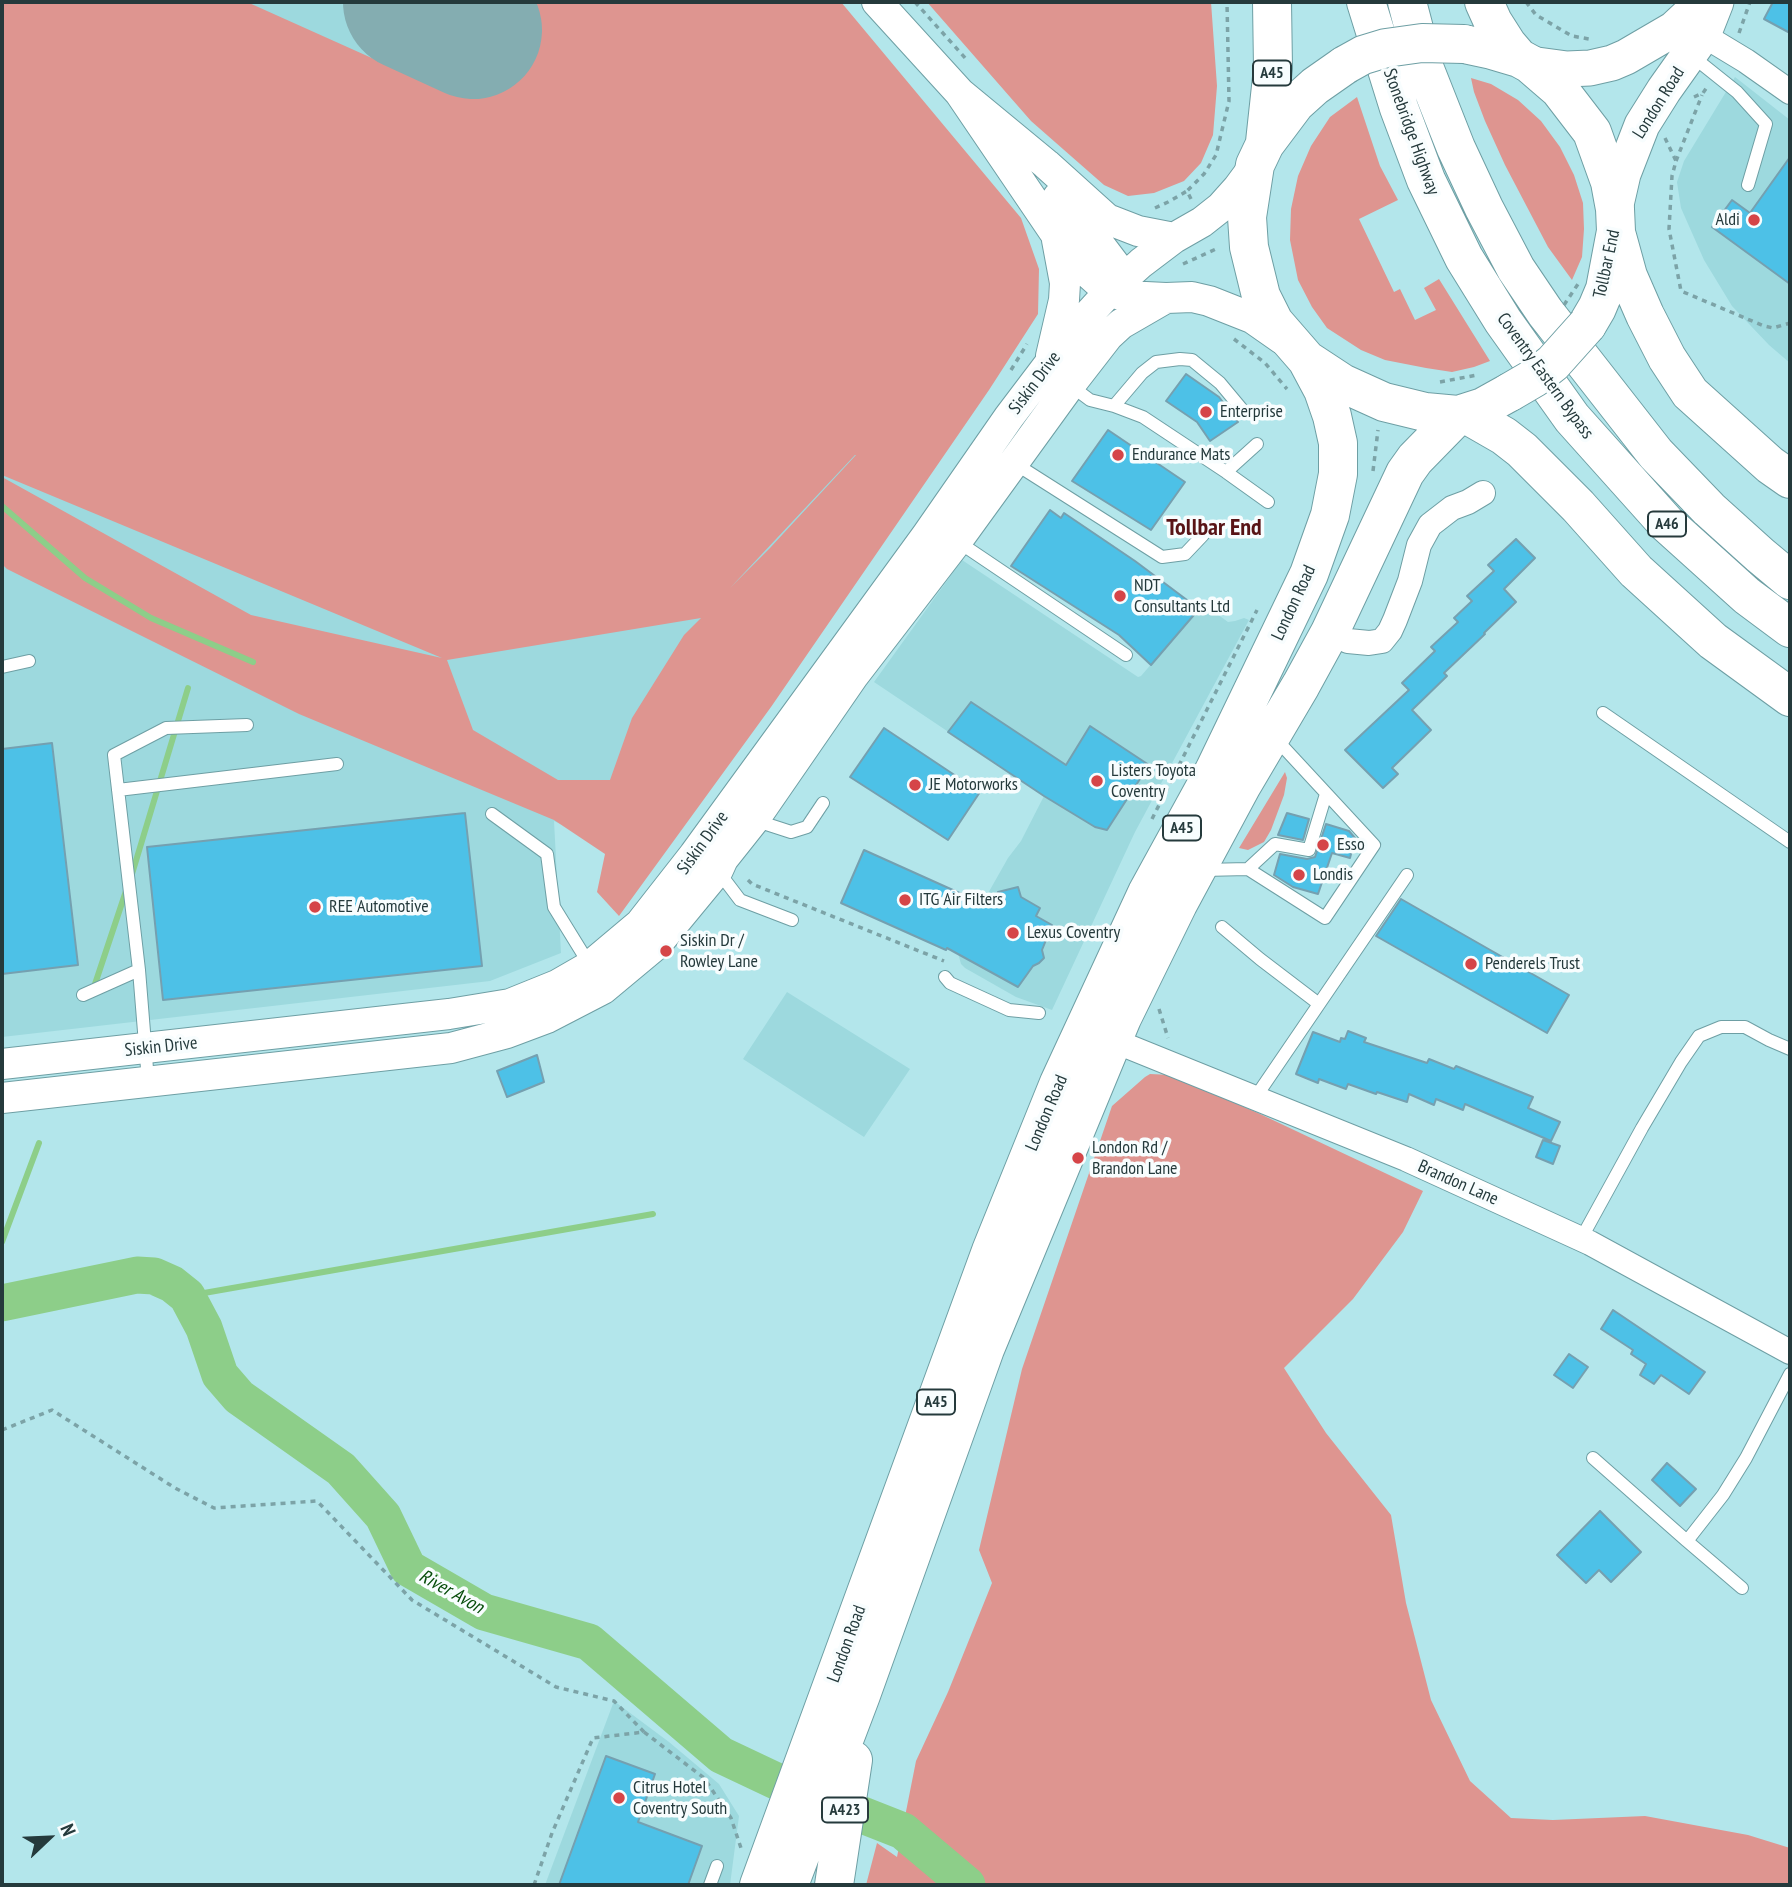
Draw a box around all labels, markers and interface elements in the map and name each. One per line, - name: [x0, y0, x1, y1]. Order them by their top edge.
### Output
- road number: A45: [1253, 60, 1291, 86]
- street label: London Road: [1629, 63, 1689, 143]
- street label: Stonebridge Highway: [1378, 66, 1444, 198]
- place label: Aldi: [1716, 209, 1740, 231]
- marker: Aldi: [1746, 212, 1762, 228]
- street label: Tollbar End: [1589, 228, 1625, 300]
- street label: Coventry Eastern Bypass: [1492, 309, 1598, 443]
- street label: Siskin Drive: [1004, 347, 1066, 419]
- place label: Enterprise: [1220, 401, 1283, 423]
- marker: Enterprise: [1198, 404, 1214, 420]
- place label: Endurance Mats: [1132, 444, 1230, 466]
- marker: Endurance Mats: [1110, 447, 1126, 463]
- road number: A46: [1648, 512, 1686, 537]
- district label: Tollbar End: [1166, 514, 1262, 542]
- street label: London Road: [1267, 562, 1321, 644]
- place label: NDT Consultants Ltd: [1134, 575, 1230, 618]
- marker: NDT Consultants Ltd: [1112, 588, 1128, 604]
- place label: Listers Toyota Coventry: [1111, 760, 1196, 802]
- marker: Listers Toyota Coventry: [1089, 773, 1105, 789]
- place label: JE Motorworks: [929, 774, 1018, 796]
- marker: JE Motorworks: [907, 777, 923, 793]
- street label: Siskin Drive: [673, 807, 733, 879]
- road number: A45: [1163, 816, 1201, 841]
- place label: Esso: [1337, 834, 1365, 856]
- marker: Esso: [1315, 837, 1331, 853]
- place label: Londis: [1313, 864, 1353, 886]
- marker: Londis: [1291, 867, 1307, 883]
- place label: ITG Air Filters: [919, 889, 1003, 911]
- marker: ITG Air Filters: [897, 892, 913, 908]
- place label: REE Automotive: [329, 896, 429, 918]
- marker: REE Automotive: [307, 899, 323, 915]
- place label: Lexus Coventry: [1027, 922, 1120, 944]
- marker: Lexus Coventry: [1005, 925, 1021, 941]
- place label: Siskin Dr / Rowley Lane: [680, 930, 758, 972]
- marker: Siskin Dr / Rowley Lane: [658, 943, 674, 959]
- place label: Penderels Trust: [1485, 953, 1580, 975]
- marker: Penderels Trust: [1463, 956, 1479, 972]
- street label: Siskin Drive: [124, 1032, 198, 1062]
- street label: London Road: [1021, 1072, 1073, 1154]
- place label: London Rd / Brandon Lane: [1092, 1137, 1178, 1180]
- marker: London Rd / Brandon Lane: [1070, 1150, 1086, 1166]
- street label: Brandon Lane: [1415, 1156, 1501, 1210]
- road number: A45: [917, 1390, 955, 1414]
- water label: River Avon: [415, 1565, 487, 1619]
- street label: London Road: [823, 1603, 871, 1685]
- place label: Citrus Hotel Coventry South: [633, 1777, 727, 1820]
- marker: Citrus Hotel Coventry South: [611, 1790, 627, 1806]
- road number: A423: [822, 1798, 868, 1822]
- north arrow: [14, 1803, 84, 1873]
- text: N: [55, 1820, 81, 1839]

